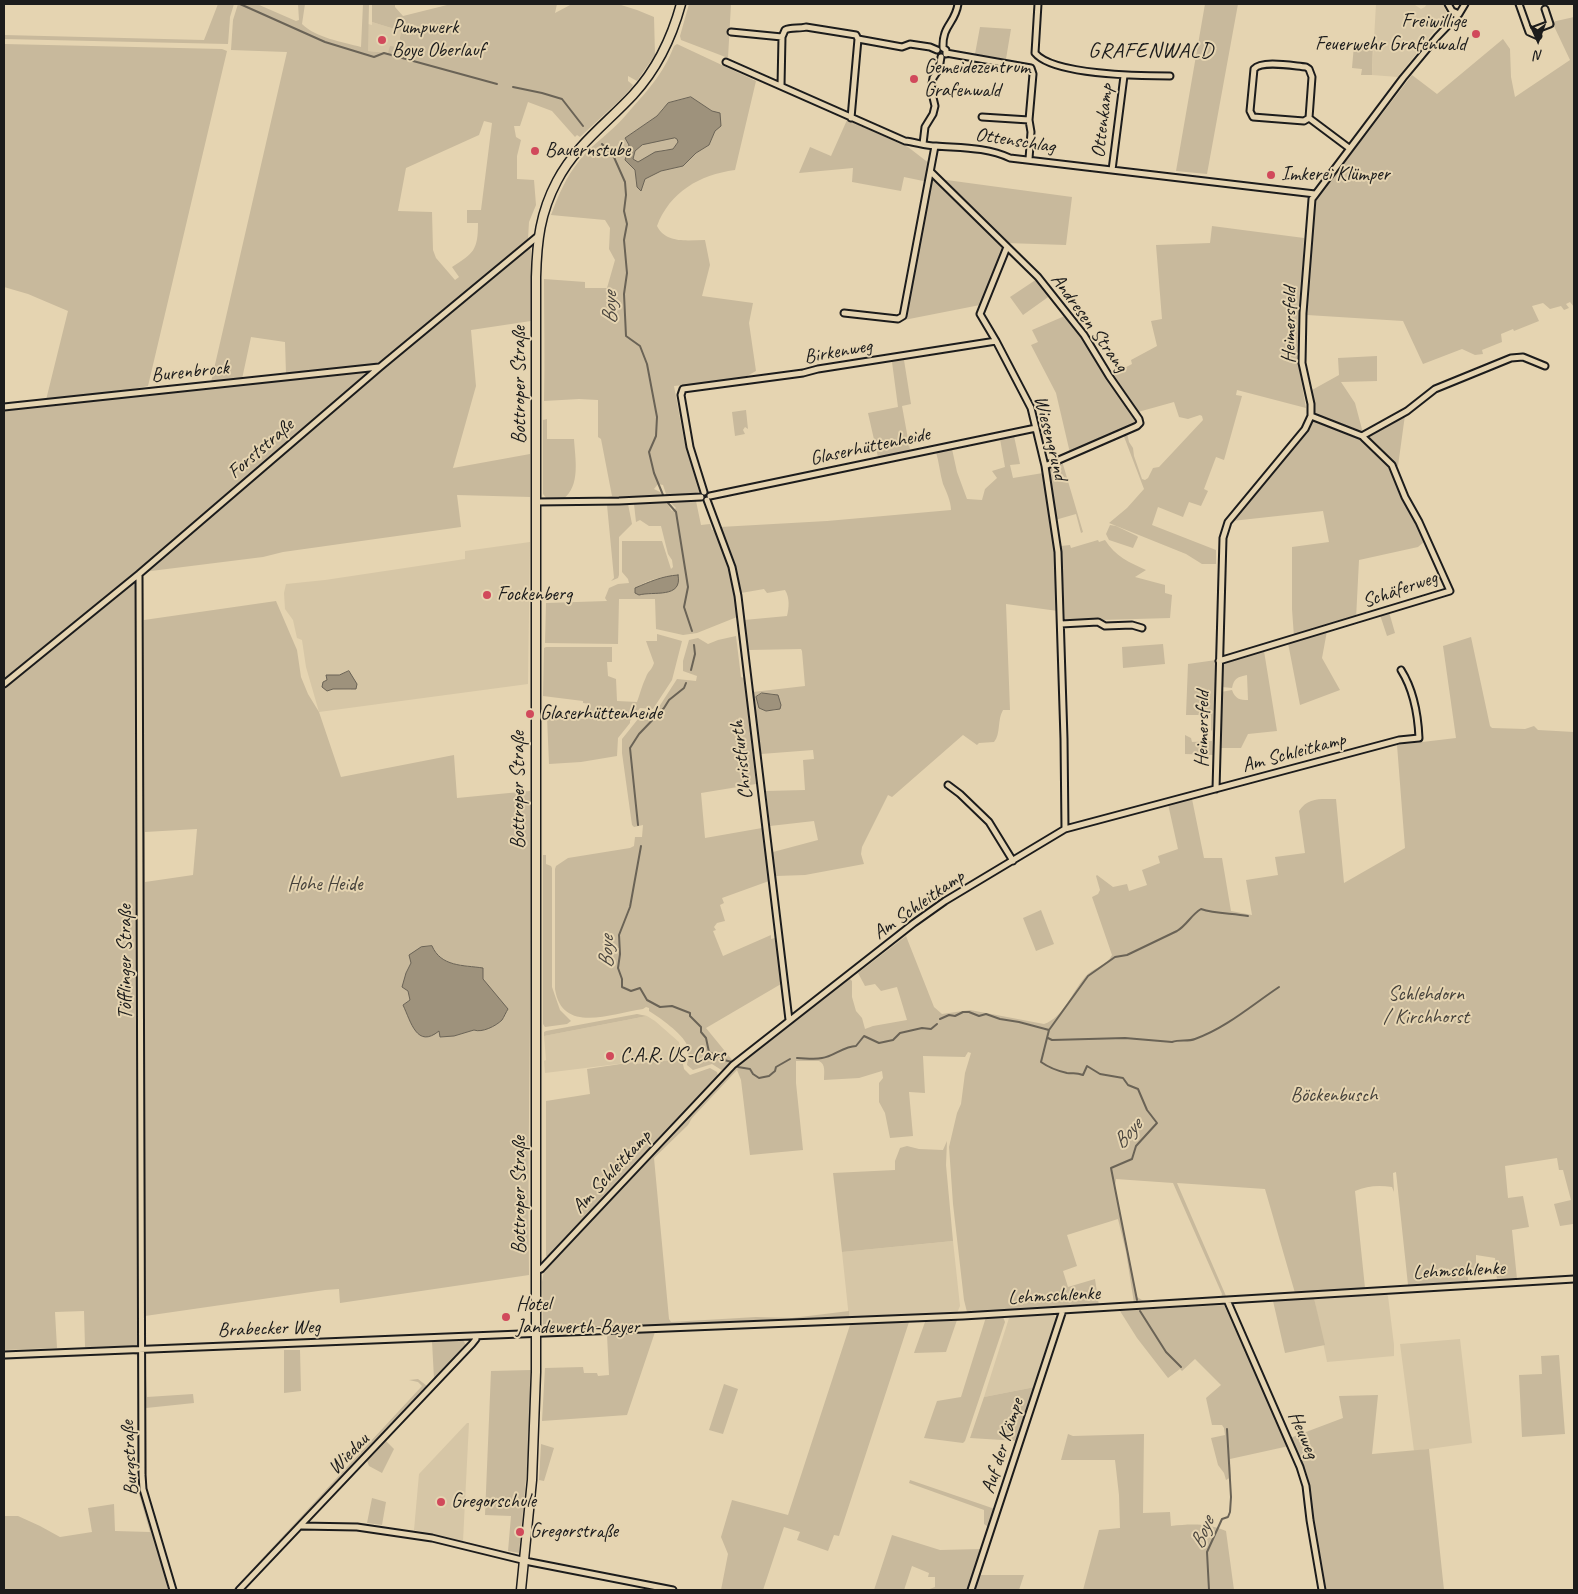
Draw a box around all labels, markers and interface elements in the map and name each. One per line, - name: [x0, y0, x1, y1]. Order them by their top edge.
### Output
- place label: Freiwillige Feuerwehr Grafenwald: [1315, 10, 1466, 57]
- north arrow: [1513, 15, 1563, 65]
- place label: Pumpwerk Boye Oberlauf: [392, 16, 484, 63]
- marker: Freiwillige Feuerwehr Grafenwald: [1470, 28, 1482, 40]
- marker: Pumpwerk Boye Oberlauf: [376, 34, 388, 46]
- district label: GRAFENWALD: [1087, 38, 1215, 64]
- text: N: [1534, 47, 1543, 64]
- place label: Gemeidezentrum Grafenwald: [924, 56, 1030, 103]
- marker: Gemeidezentrum Grafenwald: [908, 73, 920, 85]
- street label: Ottenkamp: [1087, 83, 1119, 159]
- street label: Ottenschlag: [973, 123, 1057, 159]
- place label: Bauernstube: [545, 139, 630, 163]
- marker: Bauernstube: [529, 145, 541, 157]
- place label: Imkerei Klümper: [1281, 163, 1390, 187]
- marker: Imkerei Klümper: [1265, 169, 1277, 181]
- street label: Andresen Strang: [1045, 269, 1133, 377]
- street label: Heimersfeld: [1277, 286, 1303, 364]
- water label: Boye: [597, 292, 623, 324]
- street label: Bottroper Straße: [508, 326, 532, 444]
- street label: Birkenweg: [802, 334, 874, 370]
- street label: Burenbrock: [150, 356, 230, 388]
- street label: Wiesengrund: [1028, 393, 1072, 483]
- street label: Forststraße: [223, 414, 299, 484]
- street label: Glaserhüttenheide: [808, 423, 932, 471]
- street label: Schäferweg: [1359, 566, 1441, 614]
- place label: Fockenberg: [497, 583, 572, 607]
- marker: Fockenberg: [481, 589, 493, 601]
- street label: Heimersfeld: [1190, 690, 1216, 768]
- place label: Glaserhüttenheide: [540, 702, 662, 726]
- marker: Glaserhüttenheide: [524, 708, 536, 720]
- street label: Christfurth: [725, 719, 759, 801]
- street label: Am Schleitkamp: [1240, 728, 1348, 778]
- street label: Bottroper Straße: [507, 731, 531, 849]
- street label: Am Schleitkamp: [869, 865, 969, 945]
- park label: Hohe Heide: [288, 873, 362, 897]
- street label: Töfflinger Straße: [114, 904, 138, 1020]
- water label: Boye: [594, 936, 620, 968]
- park label: Schlehdorn / Kirchhorst: [1383, 983, 1469, 1030]
- place label: C.A.R. US-Cars: [620, 1044, 725, 1068]
- marker: C.A.R. US-Cars: [604, 1050, 616, 1062]
- park label: Böckenbusch: [1290, 1084, 1378, 1108]
- water label: Boye: [1108, 1114, 1148, 1154]
- street label: Am Schleitkamp: [567, 1125, 657, 1219]
- street label: Bottroper Straße: [508, 1136, 532, 1254]
- street label: Lehmschlenke: [1412, 1257, 1506, 1285]
- street label: Lehmschlenke: [1007, 1282, 1101, 1310]
- place label: Hotel Jandewerth-Bayer: [516, 1293, 640, 1340]
- marker: Hotel Jandewerth-Bayer: [500, 1311, 512, 1323]
- street label: Brabecker Weg: [217, 1315, 321, 1343]
- street label: Auf der Kämpe: [976, 1395, 1030, 1497]
- street label: Heuweg: [1282, 1408, 1324, 1462]
- street label: Burgstraße: [116, 1420, 144, 1496]
- street label: Wiedau: [323, 1428, 375, 1480]
- place label: Gregorschule: [451, 1490, 536, 1514]
- marker: Gregorschule: [435, 1496, 447, 1508]
- water label: Boye: [1185, 1513, 1221, 1553]
- place label: Gregorstraße: [530, 1520, 618, 1544]
- marker: Gregorstraße: [514, 1526, 526, 1538]

